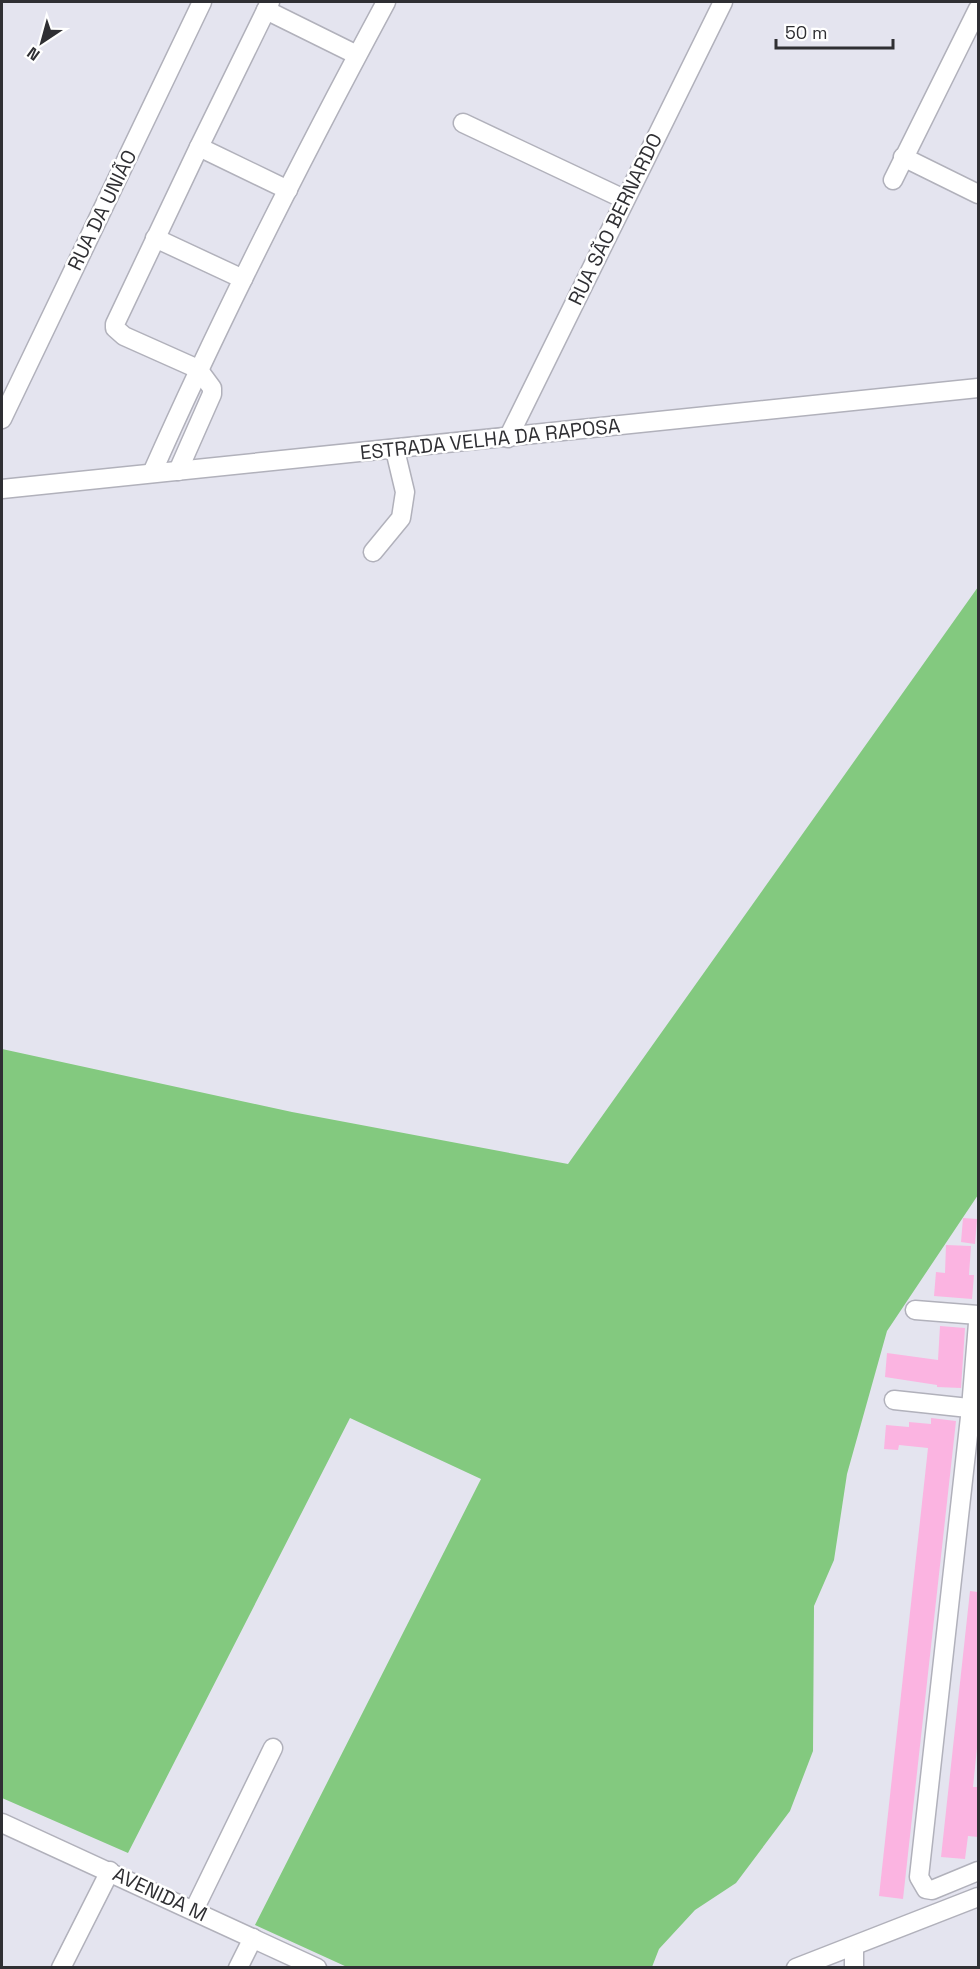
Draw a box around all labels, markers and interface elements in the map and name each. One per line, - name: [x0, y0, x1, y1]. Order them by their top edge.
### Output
- north arrow: [12, 12, 72, 72]
- scale bar: [776, 12, 893, 50]
- text: 50 m: [785, 21, 827, 44]
- text: N: [23, 42, 44, 65]
- street label: RUA SÃO BERNARDO: [562, 129, 668, 309]
- street label: RUA DA UNIÃO: [62, 145, 142, 275]
- street label: ESTRADA VELHA DA RAPOSA: [359, 412, 622, 466]
- street label: AVENIDA M: [109, 1861, 211, 1927]

